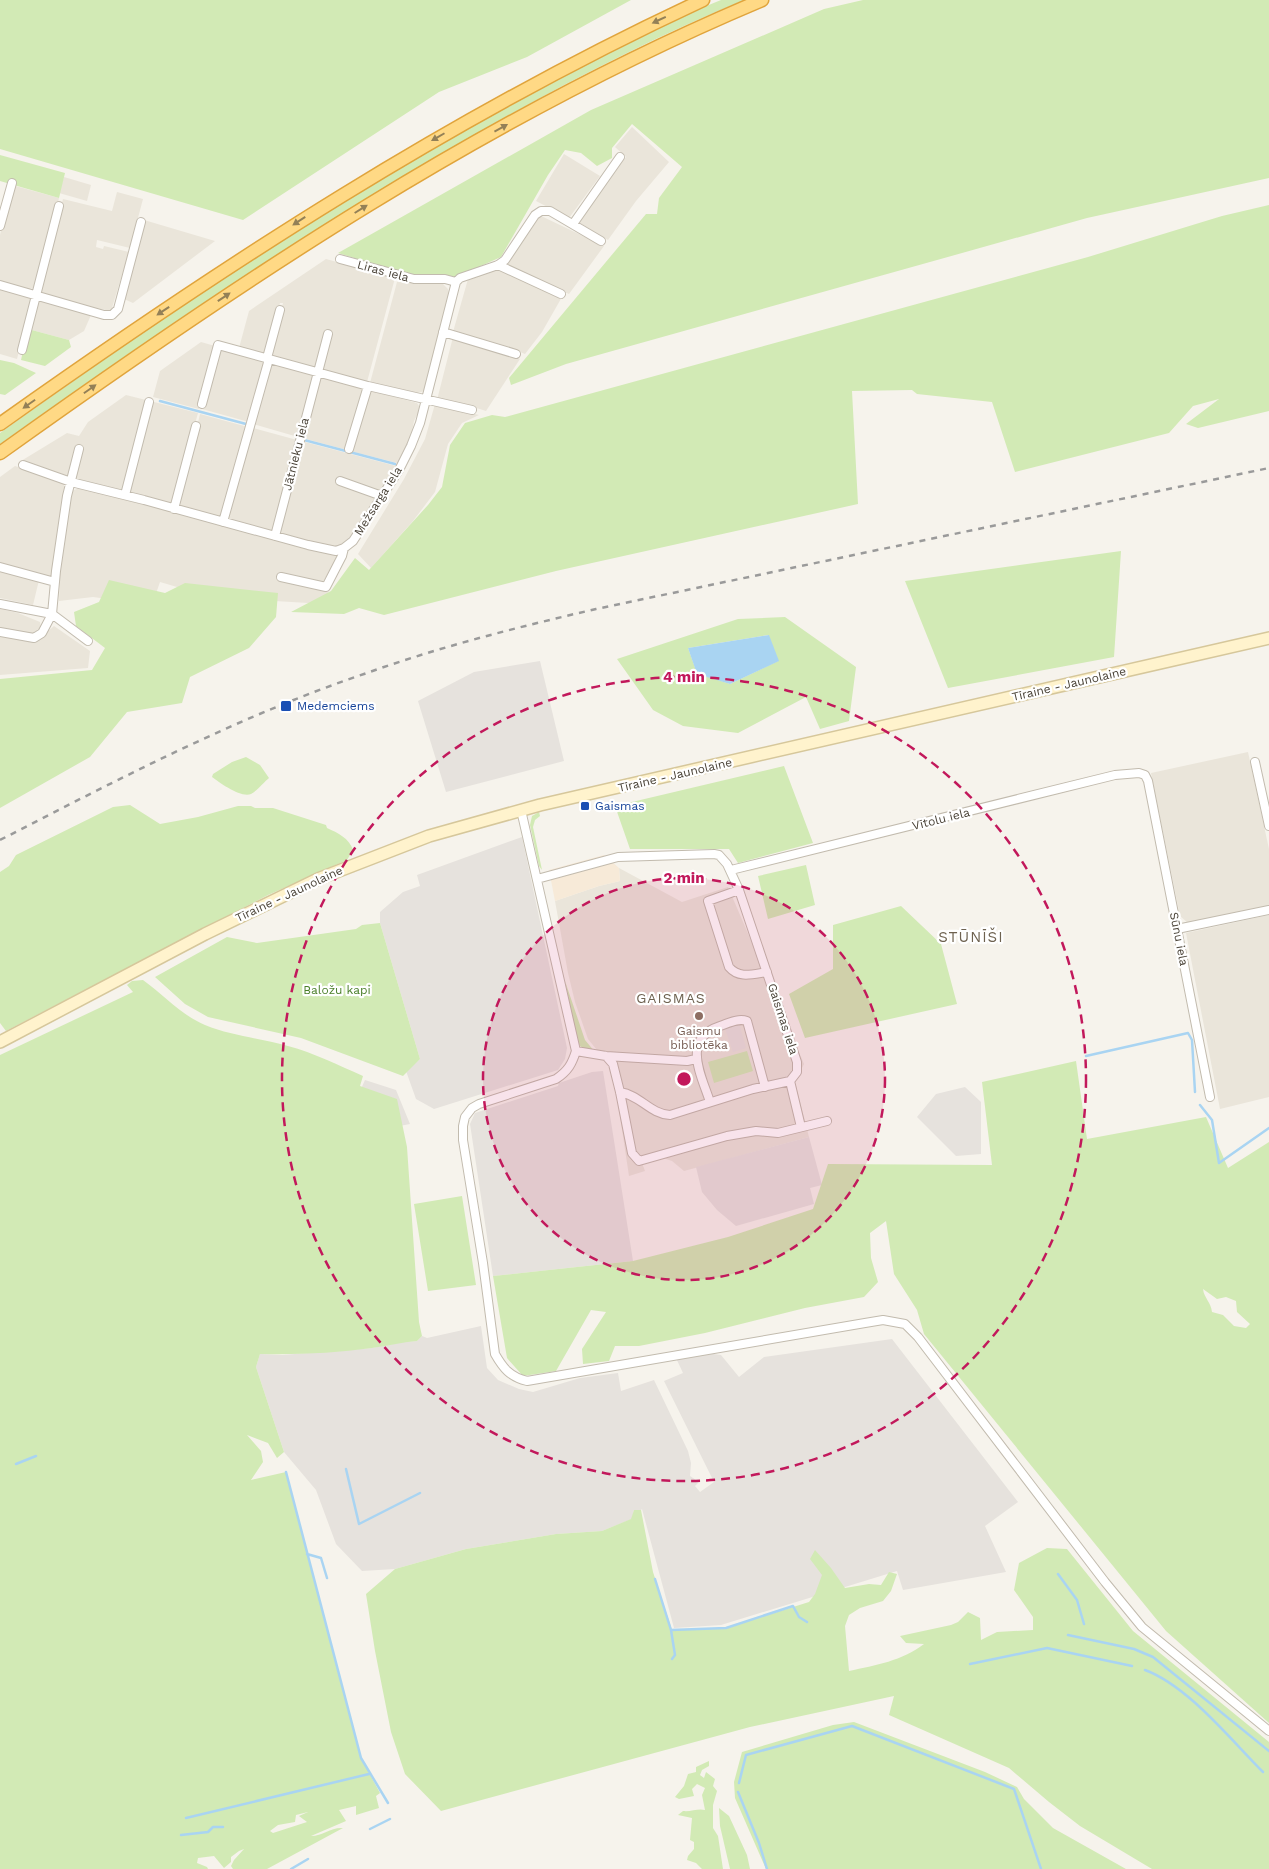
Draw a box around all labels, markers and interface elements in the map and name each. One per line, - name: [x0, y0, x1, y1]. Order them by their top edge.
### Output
- one-way arrow: [652, 17, 666, 25]
- one-way arrow: [494, 123, 508, 132]
- one-way arrow: [431, 133, 444, 142]
- one-way arrow: [354, 205, 367, 214]
- one-way arrow: [292, 217, 305, 226]
- street label: Liras iela: [356, 257, 411, 285]
- one-way arrow: [217, 293, 231, 302]
- one-way arrow: [157, 306, 170, 316]
- one-way arrow: [83, 384, 97, 394]
- one-way arrow: [22, 399, 36, 409]
- street label: Jātnieku iela: [280, 416, 312, 492]
- street label: Mežsarga iela: [351, 464, 405, 538]
- street label: Tīraine - Jaunolaine: [1011, 664, 1128, 704]
- text: 4 min: [663, 668, 705, 686]
- marker: Medemciems: [279, 699, 293, 713]
- place label: Medemciems: [297, 699, 375, 713]
- street label: Tīraine - Jaunolaine: [617, 755, 734, 795]
- place label: Gaismas: [595, 799, 645, 813]
- marker: Gaismas: [579, 800, 591, 812]
- street label: Vītolu iela: [911, 805, 971, 833]
- street label: Tīraine - Jaunolaine: [233, 863, 345, 925]
- text: 2 min: [663, 869, 705, 887]
- street label: Sūnu iela: [1167, 911, 1191, 967]
- district label: STŪNĪŠI: [938, 927, 1004, 946]
- street label: Gaismas iela: [765, 982, 801, 1057]
- park label: Baložu kapi: [303, 983, 371, 997]
- district label: GAISMAS: [636, 990, 706, 1006]
- marker: Gaismu bibliotēka: [693, 1010, 705, 1022]
- place label: Gaismu bibliotēka: [670, 1024, 728, 1052]
- centre of rings: [675, 1070, 693, 1088]

